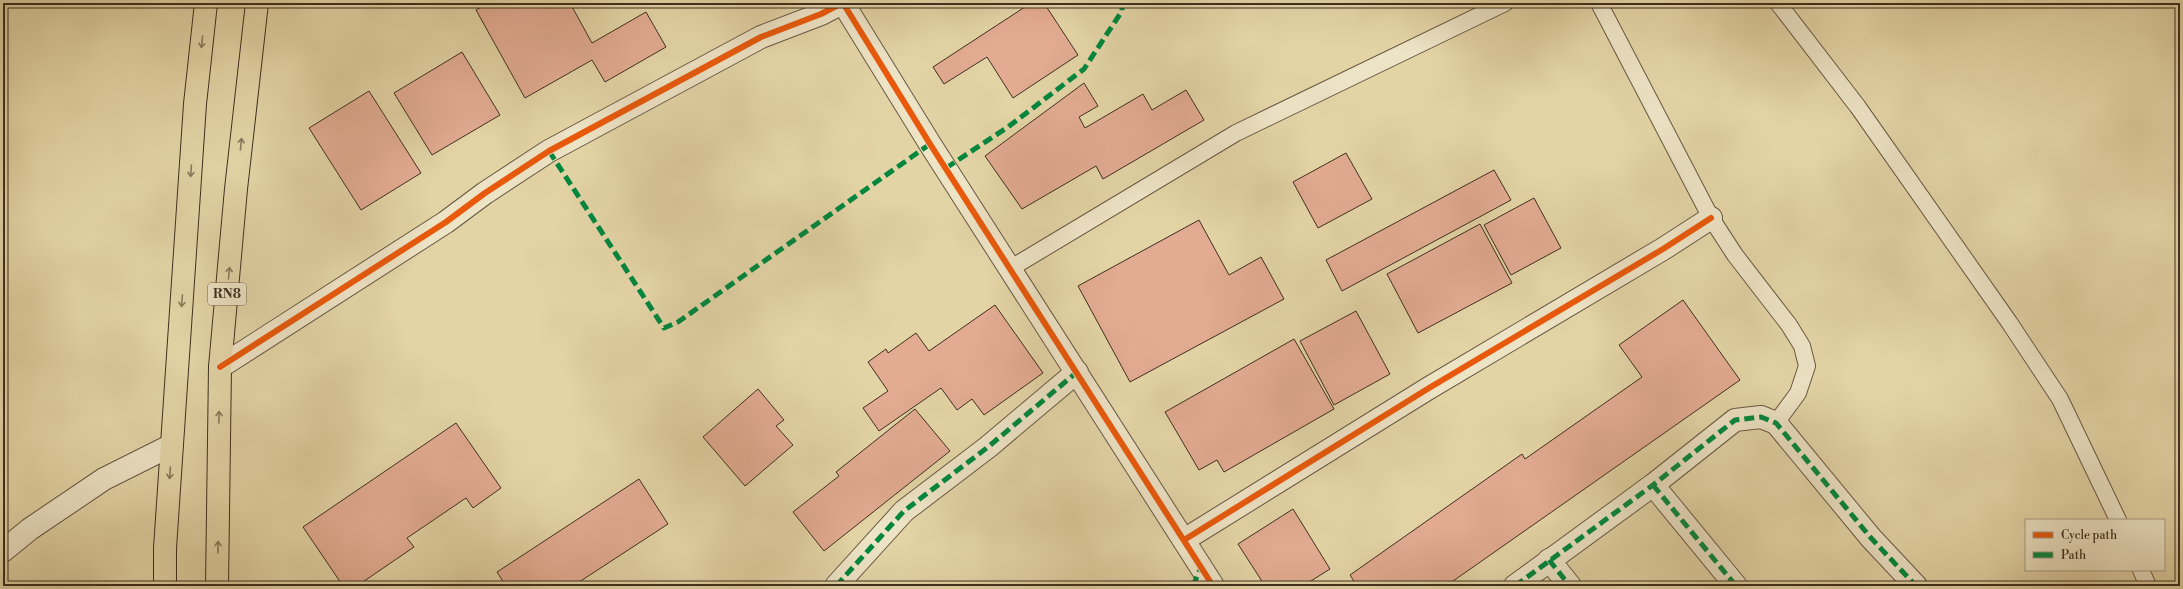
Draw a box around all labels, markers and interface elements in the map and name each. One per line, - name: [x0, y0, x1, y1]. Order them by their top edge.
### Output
- one-way arrow: [198, 35, 205, 48]
- one-way arrow: [238, 138, 245, 151]
- one-way arrow: [187, 164, 194, 177]
- one-way arrow: [225, 267, 232, 280]
- road number: RN8: [208, 283, 246, 305]
- one-way arrow: [178, 294, 185, 307]
- one-way arrow: [215, 411, 223, 424]
- one-way arrow: [166, 466, 173, 479]
- legend: [2025, 519, 2165, 571]
- text: Cycle path: [2061, 528, 2117, 543]
- one-way arrow: [214, 541, 222, 554]
- text: Path: [2061, 548, 2086, 563]

